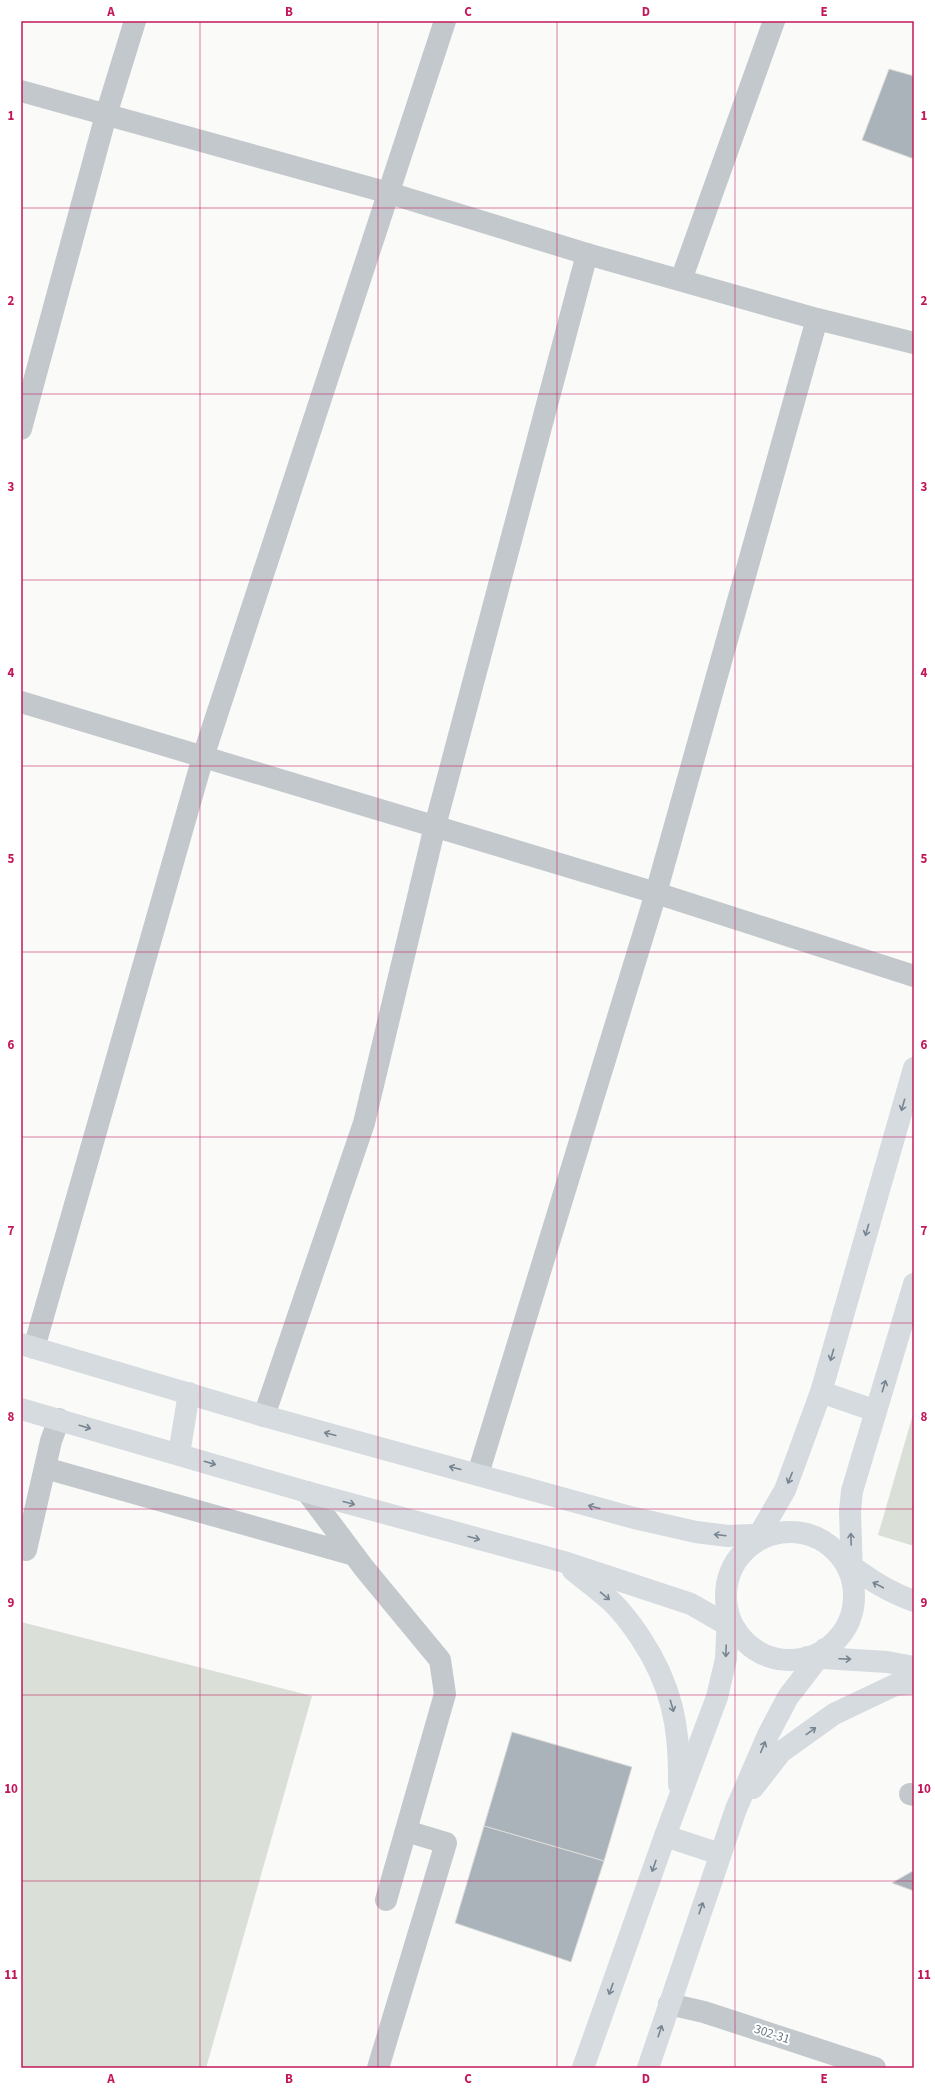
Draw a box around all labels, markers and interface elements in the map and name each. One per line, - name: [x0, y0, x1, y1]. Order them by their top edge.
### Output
- text: A: [106, 3, 115, 21]
- text: B: [285, 3, 293, 21]
- text: C: [464, 3, 472, 21]
- text: D: [642, 3, 650, 21]
- text: E: [820, 3, 828, 21]
- text: 1: [8, 107, 15, 125]
- text: 1: [921, 107, 928, 125]
- text: 2: [8, 292, 15, 310]
- text: 2: [921, 292, 928, 310]
- text: 3: [8, 478, 15, 496]
- text: 3: [921, 478, 928, 496]
- text: 4: [8, 664, 15, 682]
- text: 4: [921, 664, 928, 682]
- text: 5: [8, 850, 15, 868]
- text: 5: [921, 850, 928, 868]
- text: 6: [8, 1036, 15, 1054]
- text: 6: [921, 1036, 928, 1054]
- one-way arrow: [899, 1099, 906, 1112]
- text: 7: [8, 1222, 15, 1240]
- text: 7: [921, 1222, 928, 1240]
- one-way arrow: [863, 1224, 871, 1237]
- one-way arrow: [828, 1349, 835, 1362]
- one-way arrow: [881, 1380, 888, 1393]
- text: 8: [8, 1408, 15, 1426]
- text: 8: [921, 1408, 928, 1426]
- one-way arrow: [79, 1424, 92, 1431]
- one-way arrow: [323, 1430, 336, 1437]
- one-way arrow: [203, 1460, 216, 1467]
- one-way arrow: [449, 1464, 462, 1471]
- one-way arrow: [785, 1472, 793, 1484]
- one-way arrow: [342, 1500, 355, 1507]
- one-way arrow: [587, 1503, 600, 1510]
- one-way arrow: [714, 1531, 727, 1539]
- one-way arrow: [847, 1533, 855, 1546]
- one-way arrow: [467, 1534, 480, 1542]
- one-way arrow: [872, 1581, 884, 1589]
- one-way arrow: [600, 1592, 610, 1601]
- text: 9: [8, 1594, 15, 1612]
- text: 9: [921, 1594, 928, 1612]
- one-way arrow: [723, 1644, 730, 1657]
- one-way arrow: [838, 1655, 851, 1663]
- one-way arrow: [669, 1699, 676, 1712]
- one-way arrow: [805, 1727, 816, 1735]
- one-way arrow: [759, 1742, 767, 1754]
- text: 10: [4, 1780, 18, 1798]
- text: 10: [917, 1780, 931, 1798]
- one-way arrow: [650, 1860, 657, 1873]
- one-way arrow: [698, 1902, 706, 1914]
- text: 11: [4, 1966, 18, 1984]
- text: 11: [917, 1966, 931, 1984]
- one-way arrow: [606, 1982, 614, 1994]
- street label: 302-31: [752, 2020, 792, 2048]
- one-way arrow: [657, 2025, 664, 2038]
- text: A: [106, 2070, 115, 2088]
- text: B: [285, 2070, 293, 2088]
- text: C: [464, 2070, 472, 2088]
- text: D: [642, 2070, 650, 2088]
- text: E: [820, 2070, 828, 2088]

